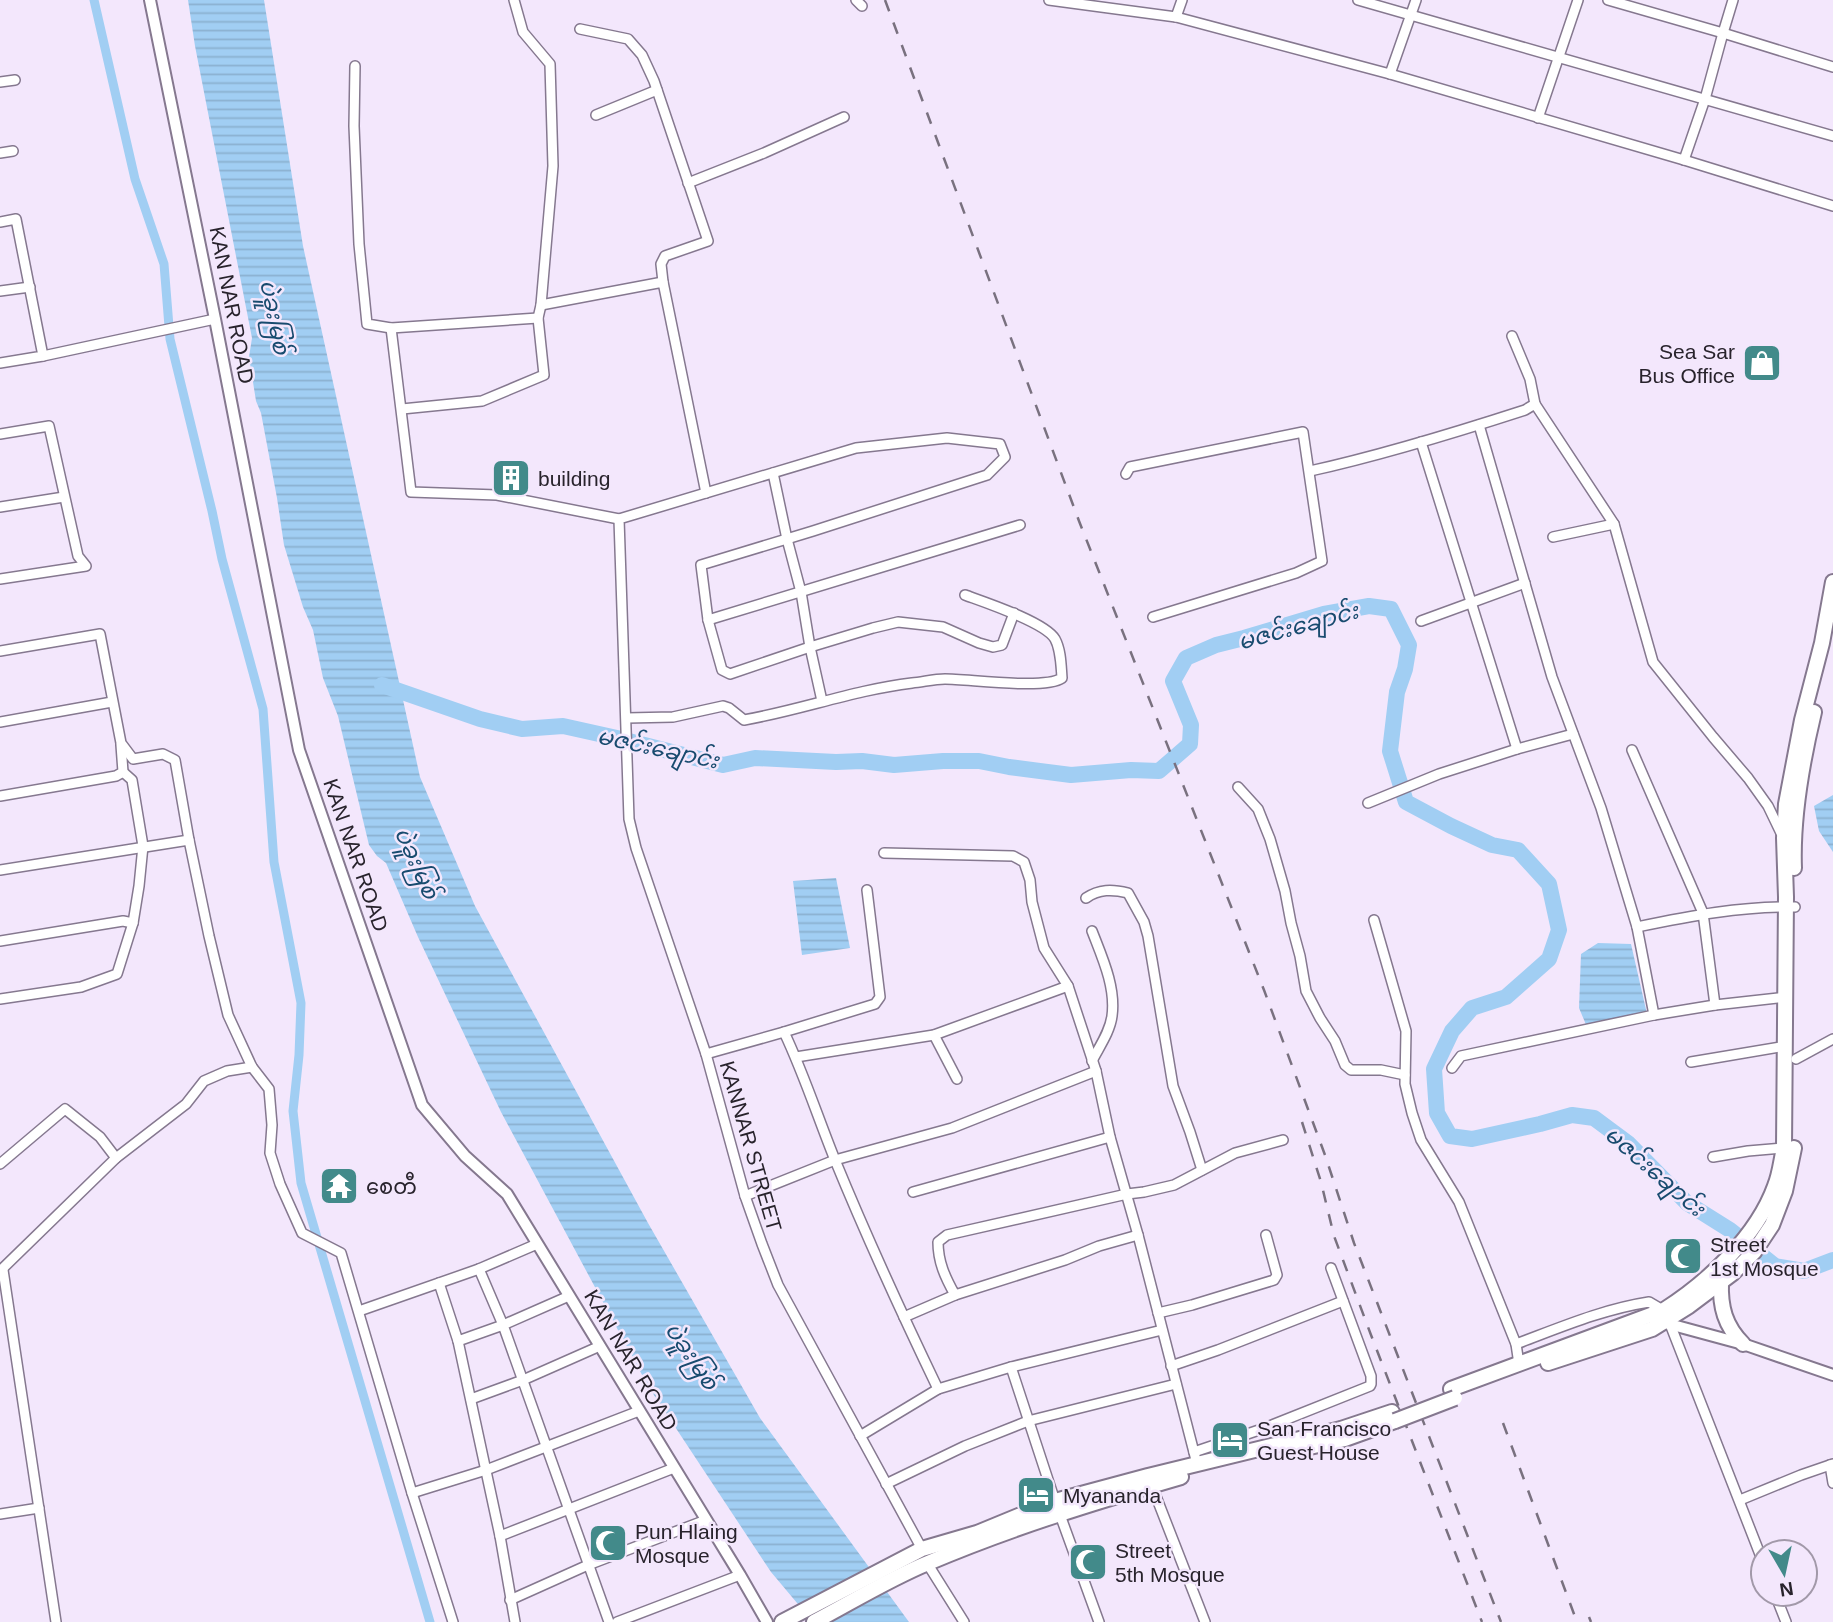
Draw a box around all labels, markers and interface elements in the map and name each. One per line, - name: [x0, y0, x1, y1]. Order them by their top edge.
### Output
- street label: KAN NAR ROAD: [205, 224, 259, 386]
- water label: ပဲခူးမြစ်: [249, 277, 298, 359]
- place label: Sea Sar Bus Office: [1639, 340, 1735, 387]
- shop icon: Sea Sar Bus Office: [1741, 342, 1783, 384]
- building icon: building: [490, 457, 532, 499]
- place label: building: [538, 467, 610, 490]
- water label: မဇင်းချောင်း: [1234, 594, 1364, 660]
- water label: မဇင်းချောင်း: [594, 720, 724, 780]
- street label: KAN NAR ROAD: [319, 776, 393, 934]
- water label: ပဲခူးမြစ်: [384, 822, 448, 907]
- street label: KANNAR STREET: [716, 1058, 786, 1234]
- water label: မဇင်းချောင်း: [1596, 1119, 1714, 1227]
- temple icon: စေတီ: [318, 1165, 360, 1207]
- place label: စေတီ: [366, 1171, 417, 1198]
- place label: Street 1st Mosque: [1710, 1233, 1819, 1280]
- mosque icon: Street 1st Mosque: [1662, 1235, 1704, 1277]
- street label: KAN NAR ROAD: [580, 1286, 682, 1434]
- water label: ပဲခူးမြစ်: [655, 1316, 727, 1399]
- place label: San Francisco Guest House: [1257, 1417, 1391, 1464]
- hotel icon: San Francisco Guest House: [1209, 1419, 1251, 1461]
- hotel icon: Myananda: [1015, 1474, 1057, 1516]
- place label: Myananda: [1063, 1484, 1161, 1507]
- place label: Pun Hlaing Mosque: [635, 1520, 738, 1567]
- mosque icon: Pun Hlaing Mosque: [587, 1522, 629, 1564]
- north arrow: [1749, 1538, 1819, 1608]
- place label: Street 5th Mosque: [1115, 1539, 1225, 1586]
- mosque icon: Street 5th Mosque: [1067, 1541, 1109, 1583]
- text: N: [1778, 1578, 1795, 1601]

